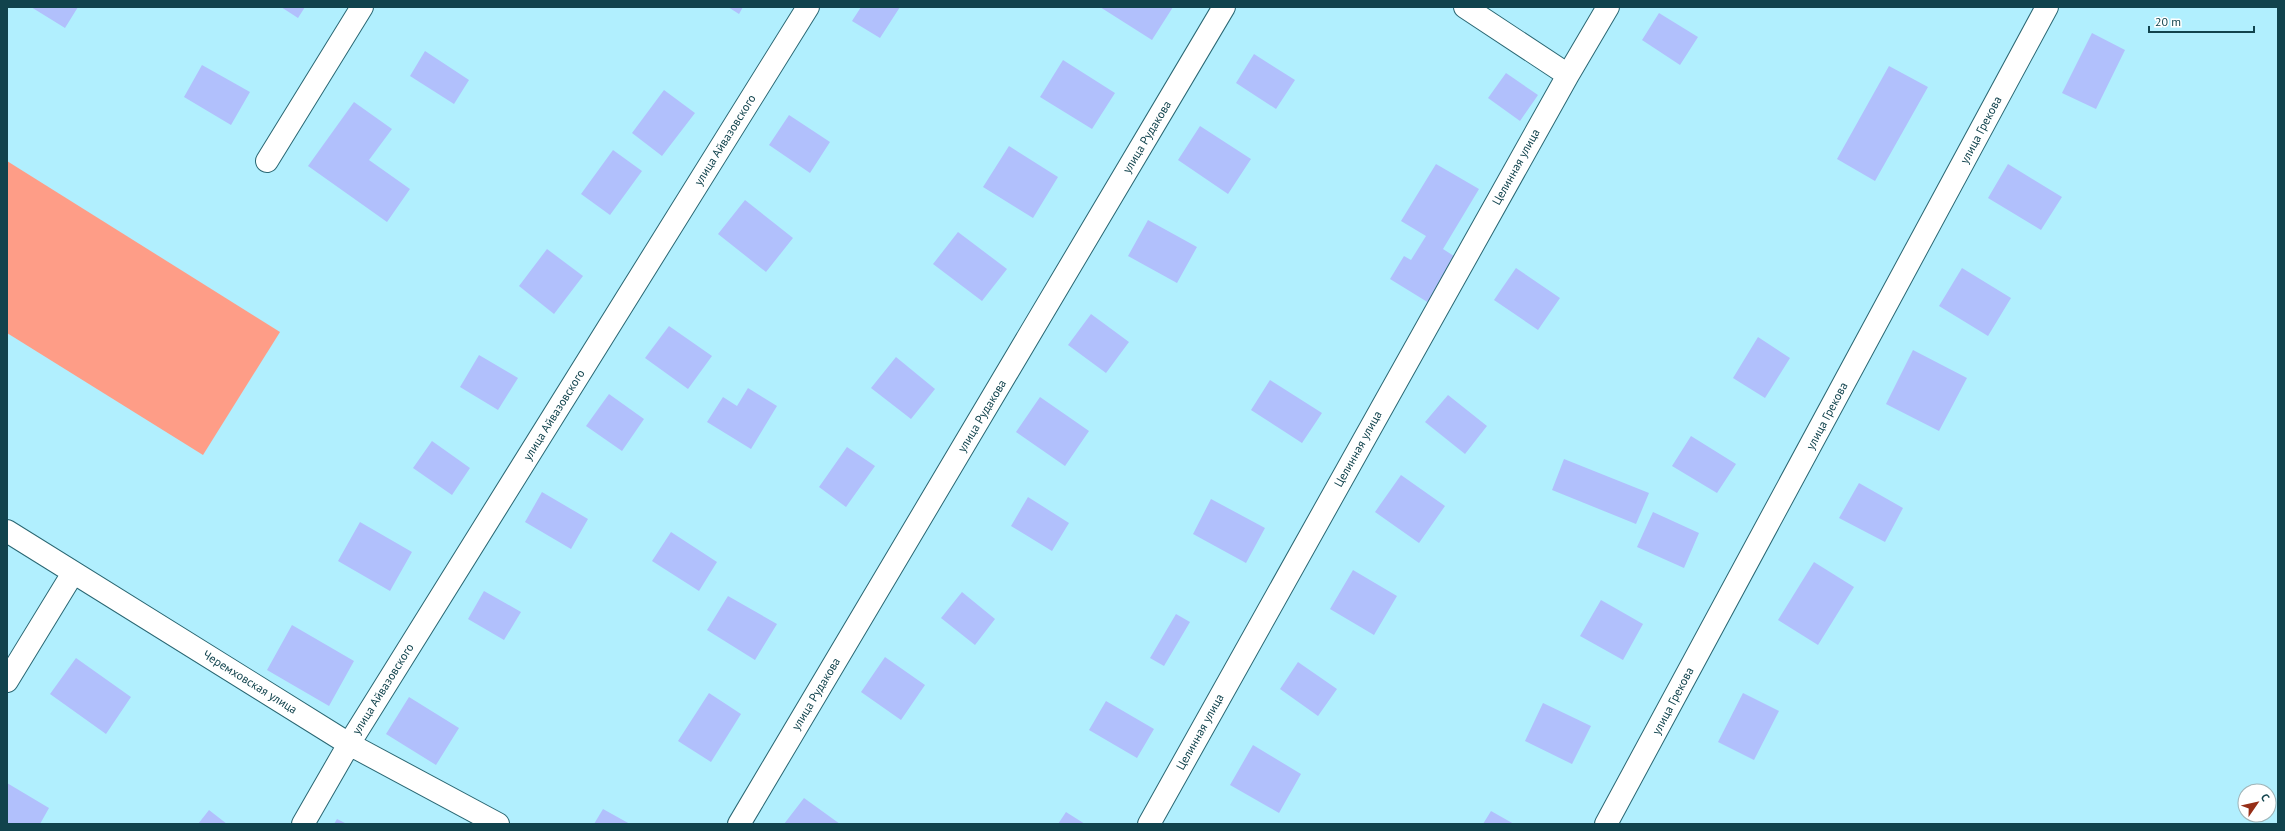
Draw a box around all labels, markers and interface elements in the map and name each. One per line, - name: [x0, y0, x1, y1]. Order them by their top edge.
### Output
- scale bar: [2149, 8, 2254, 34]
- text: 20 m: [2155, 14, 2181, 29]
- street label: улица Айвазовского: [690, 91, 759, 188]
- street label: улица Грекова: [1956, 93, 2005, 166]
- street label: улица Рудакова: [1119, 98, 1174, 176]
- street label: Целинная улица: [1488, 126, 1543, 207]
- street label: улица Айвазовского: [519, 366, 588, 463]
- street label: улица Рудакова: [954, 377, 1009, 455]
- street label: улица Грекова: [1802, 379, 1851, 452]
- street label: Целинная улица: [1330, 408, 1385, 489]
- street label: улица Айвазовского: [348, 640, 417, 737]
- street label: Черемховская улица: [200, 646, 300, 717]
- street label: улица Рудакова: [788, 655, 843, 733]
- street label: улица Грекова: [1648, 664, 1697, 737]
- street label: Целинная улица: [1172, 691, 1227, 772]
- north arrow: [2237, 783, 2277, 823]
- text: С: [2258, 791, 2273, 804]

